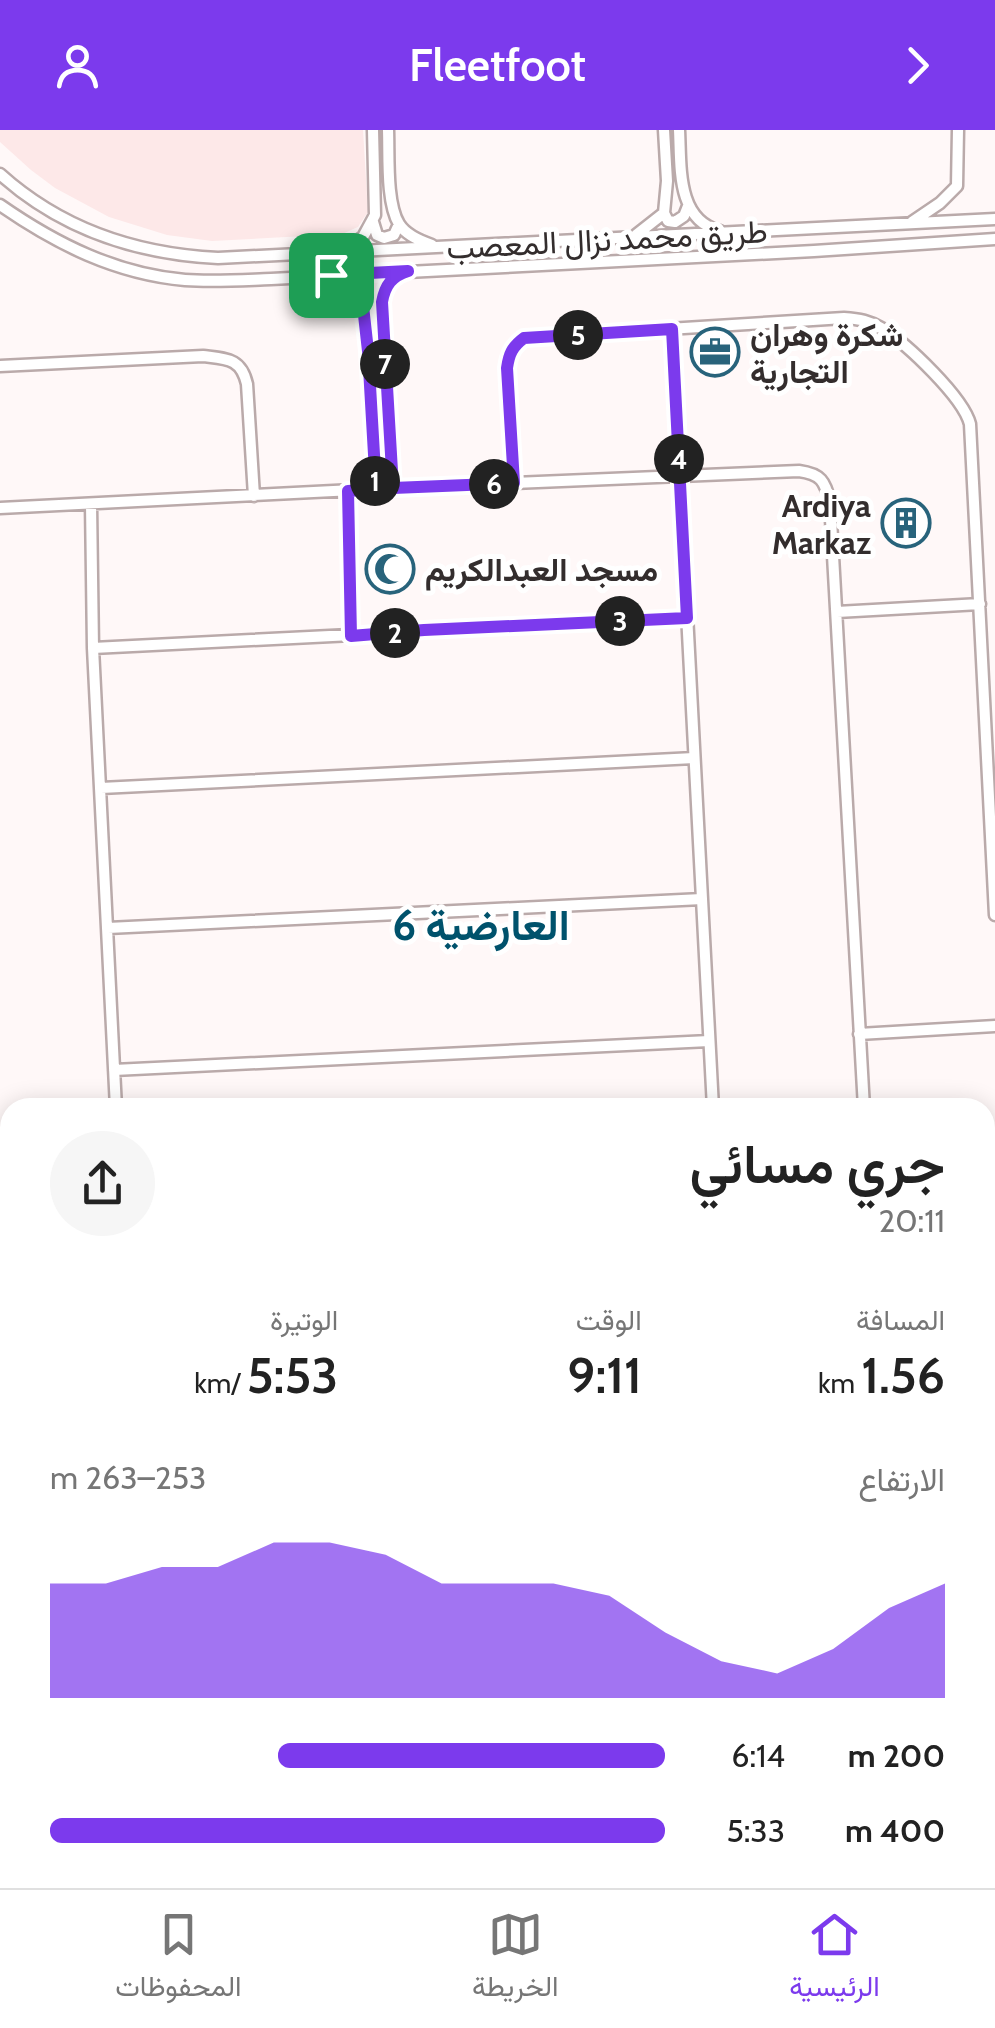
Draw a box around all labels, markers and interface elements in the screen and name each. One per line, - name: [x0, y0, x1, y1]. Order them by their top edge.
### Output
- icon: person: [50, 38, 105, 93]
- text: Fleetfoot: [409, 38, 586, 92]
- icon: forward: [890, 38, 945, 93]
- street label: طريق محمد نزال المعصب: [445, 211, 769, 268]
- pin: [289, 233, 374, 318]
- icon: arrive: [304, 248, 359, 303]
- pin: 5: [553, 310, 603, 360]
- place label: شكرة وهران التجارية: [750, 315, 903, 392]
- text: 5: [570, 318, 586, 352]
- office icon: شكرة وهران التجارية: [689, 326, 741, 378]
- pin: 7: [360, 339, 410, 389]
- text: 7: [378, 347, 392, 381]
- pin: 4: [654, 434, 704, 484]
- text: 4: [670, 442, 688, 476]
- pin: 1: [350, 456, 400, 506]
- pin: 6: [469, 459, 519, 509]
- text: 1: [370, 464, 380, 498]
- text: 6: [486, 467, 502, 501]
- place label: Ardiya Markaz: [772, 486, 871, 562]
- building icon: Ardiya Markaz: [880, 497, 932, 549]
- mosque icon: مسجد العبدالكريم: [364, 543, 416, 595]
- place label: مسجد العبدالكريم: [425, 550, 658, 591]
- pin: 3: [595, 596, 645, 646]
- text: 3: [612, 604, 628, 638]
- pin: 2: [370, 608, 420, 658]
- text: 2: [388, 616, 402, 650]
- district label: العارضية 6: [392, 899, 570, 952]
- text: جري مسائي: [690, 1130, 945, 1197]
- button: share: [50, 1131, 155, 1236]
- text: 20:11: [878, 1201, 945, 1240]
- text: الوتيرة: [270, 1303, 338, 1337]
- text: الوقت: [576, 1303, 642, 1337]
- text: المسافة: [856, 1303, 945, 1337]
- text: 5:53: [247, 1345, 338, 1406]
- text: 9:11: [567, 1345, 642, 1406]
- text: 1.56: [861, 1345, 945, 1406]
- text: /km: [194, 1366, 247, 1400]
- text: km: [818, 1366, 861, 1400]
- text: 253–263 m: [50, 1458, 206, 1497]
- text: الارتفاع: [858, 1460, 945, 1499]
- text: 6:14: [731, 1736, 785, 1775]
- text: 200 m: [848, 1736, 945, 1775]
- text: 5:33: [726, 1811, 785, 1850]
- text: 400 m: [845, 1811, 945, 1850]
- tab: المحفوظات: [115, 1907, 241, 2011]
- tab: الخريطة: [472, 1907, 559, 2011]
- tab: الرئيسية: [789, 1907, 880, 2011]

